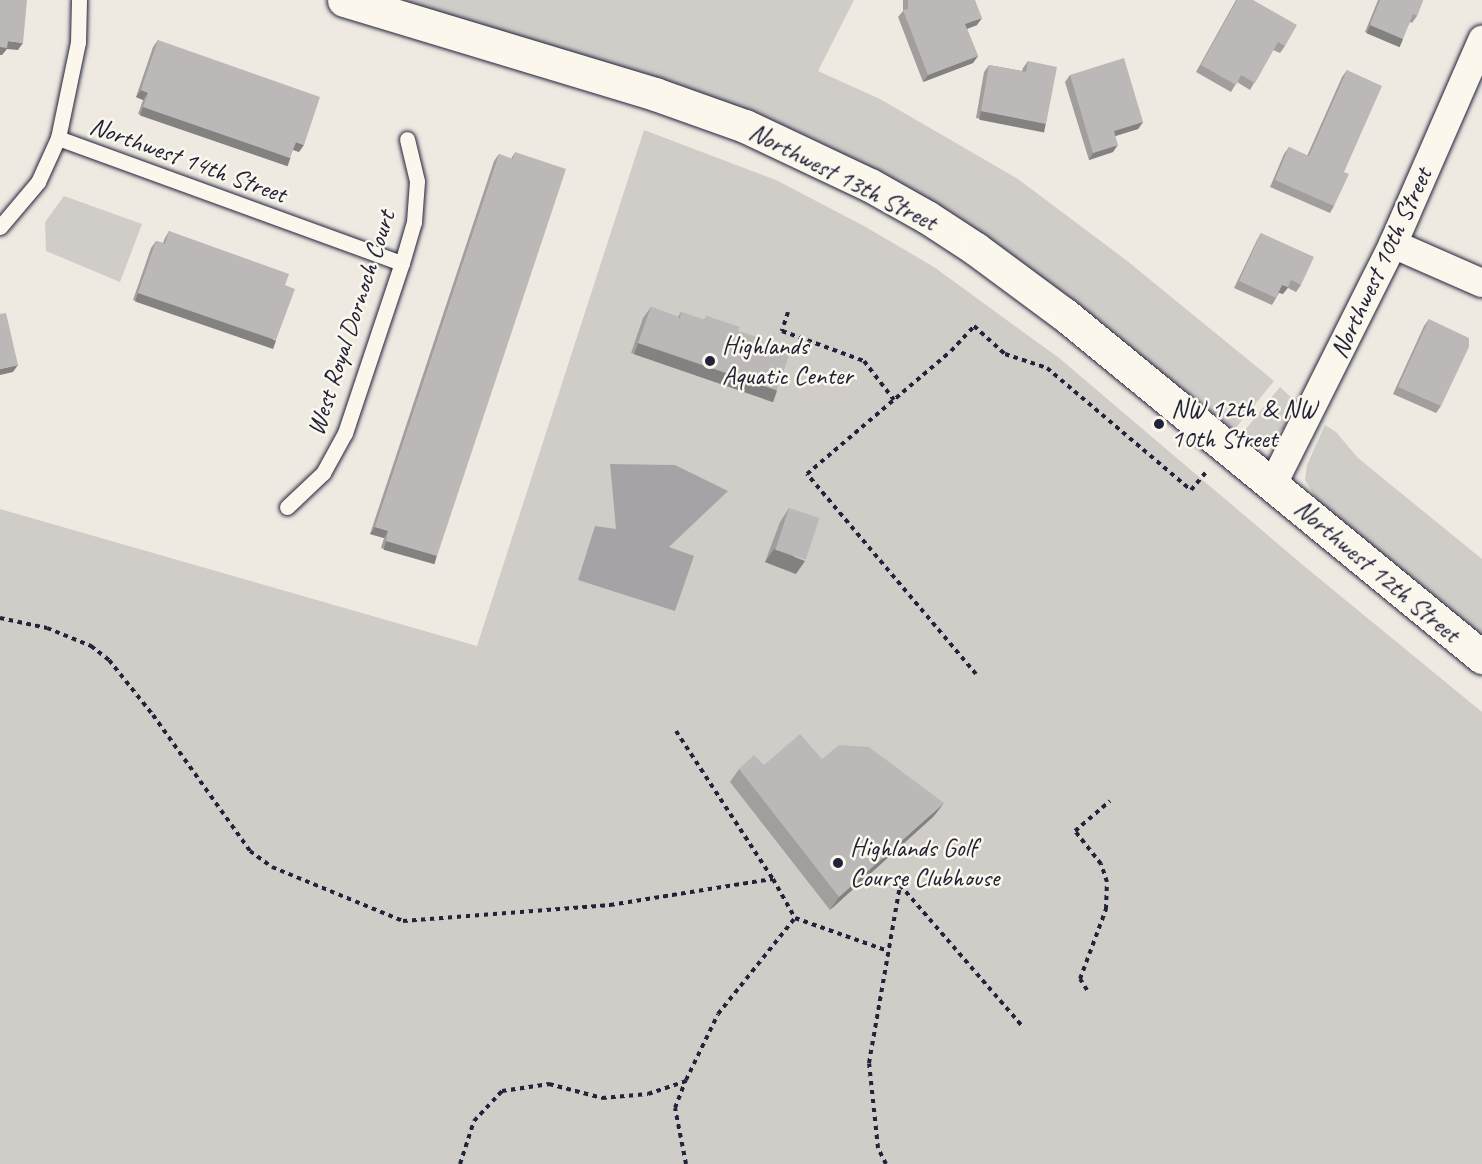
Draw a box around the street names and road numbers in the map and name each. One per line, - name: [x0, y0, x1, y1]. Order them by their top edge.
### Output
- street label: Northwest 14th Street: [85, 110, 291, 210]
- street label: Northwest 13th Street: [744, 116, 942, 238]
- street label: Northwest 10th Street: [1323, 163, 1439, 363]
- street label: West Royal Dornoch Court: [300, 206, 402, 440]
- street label: Northwest 12th Street: [1288, 493, 1466, 649]

